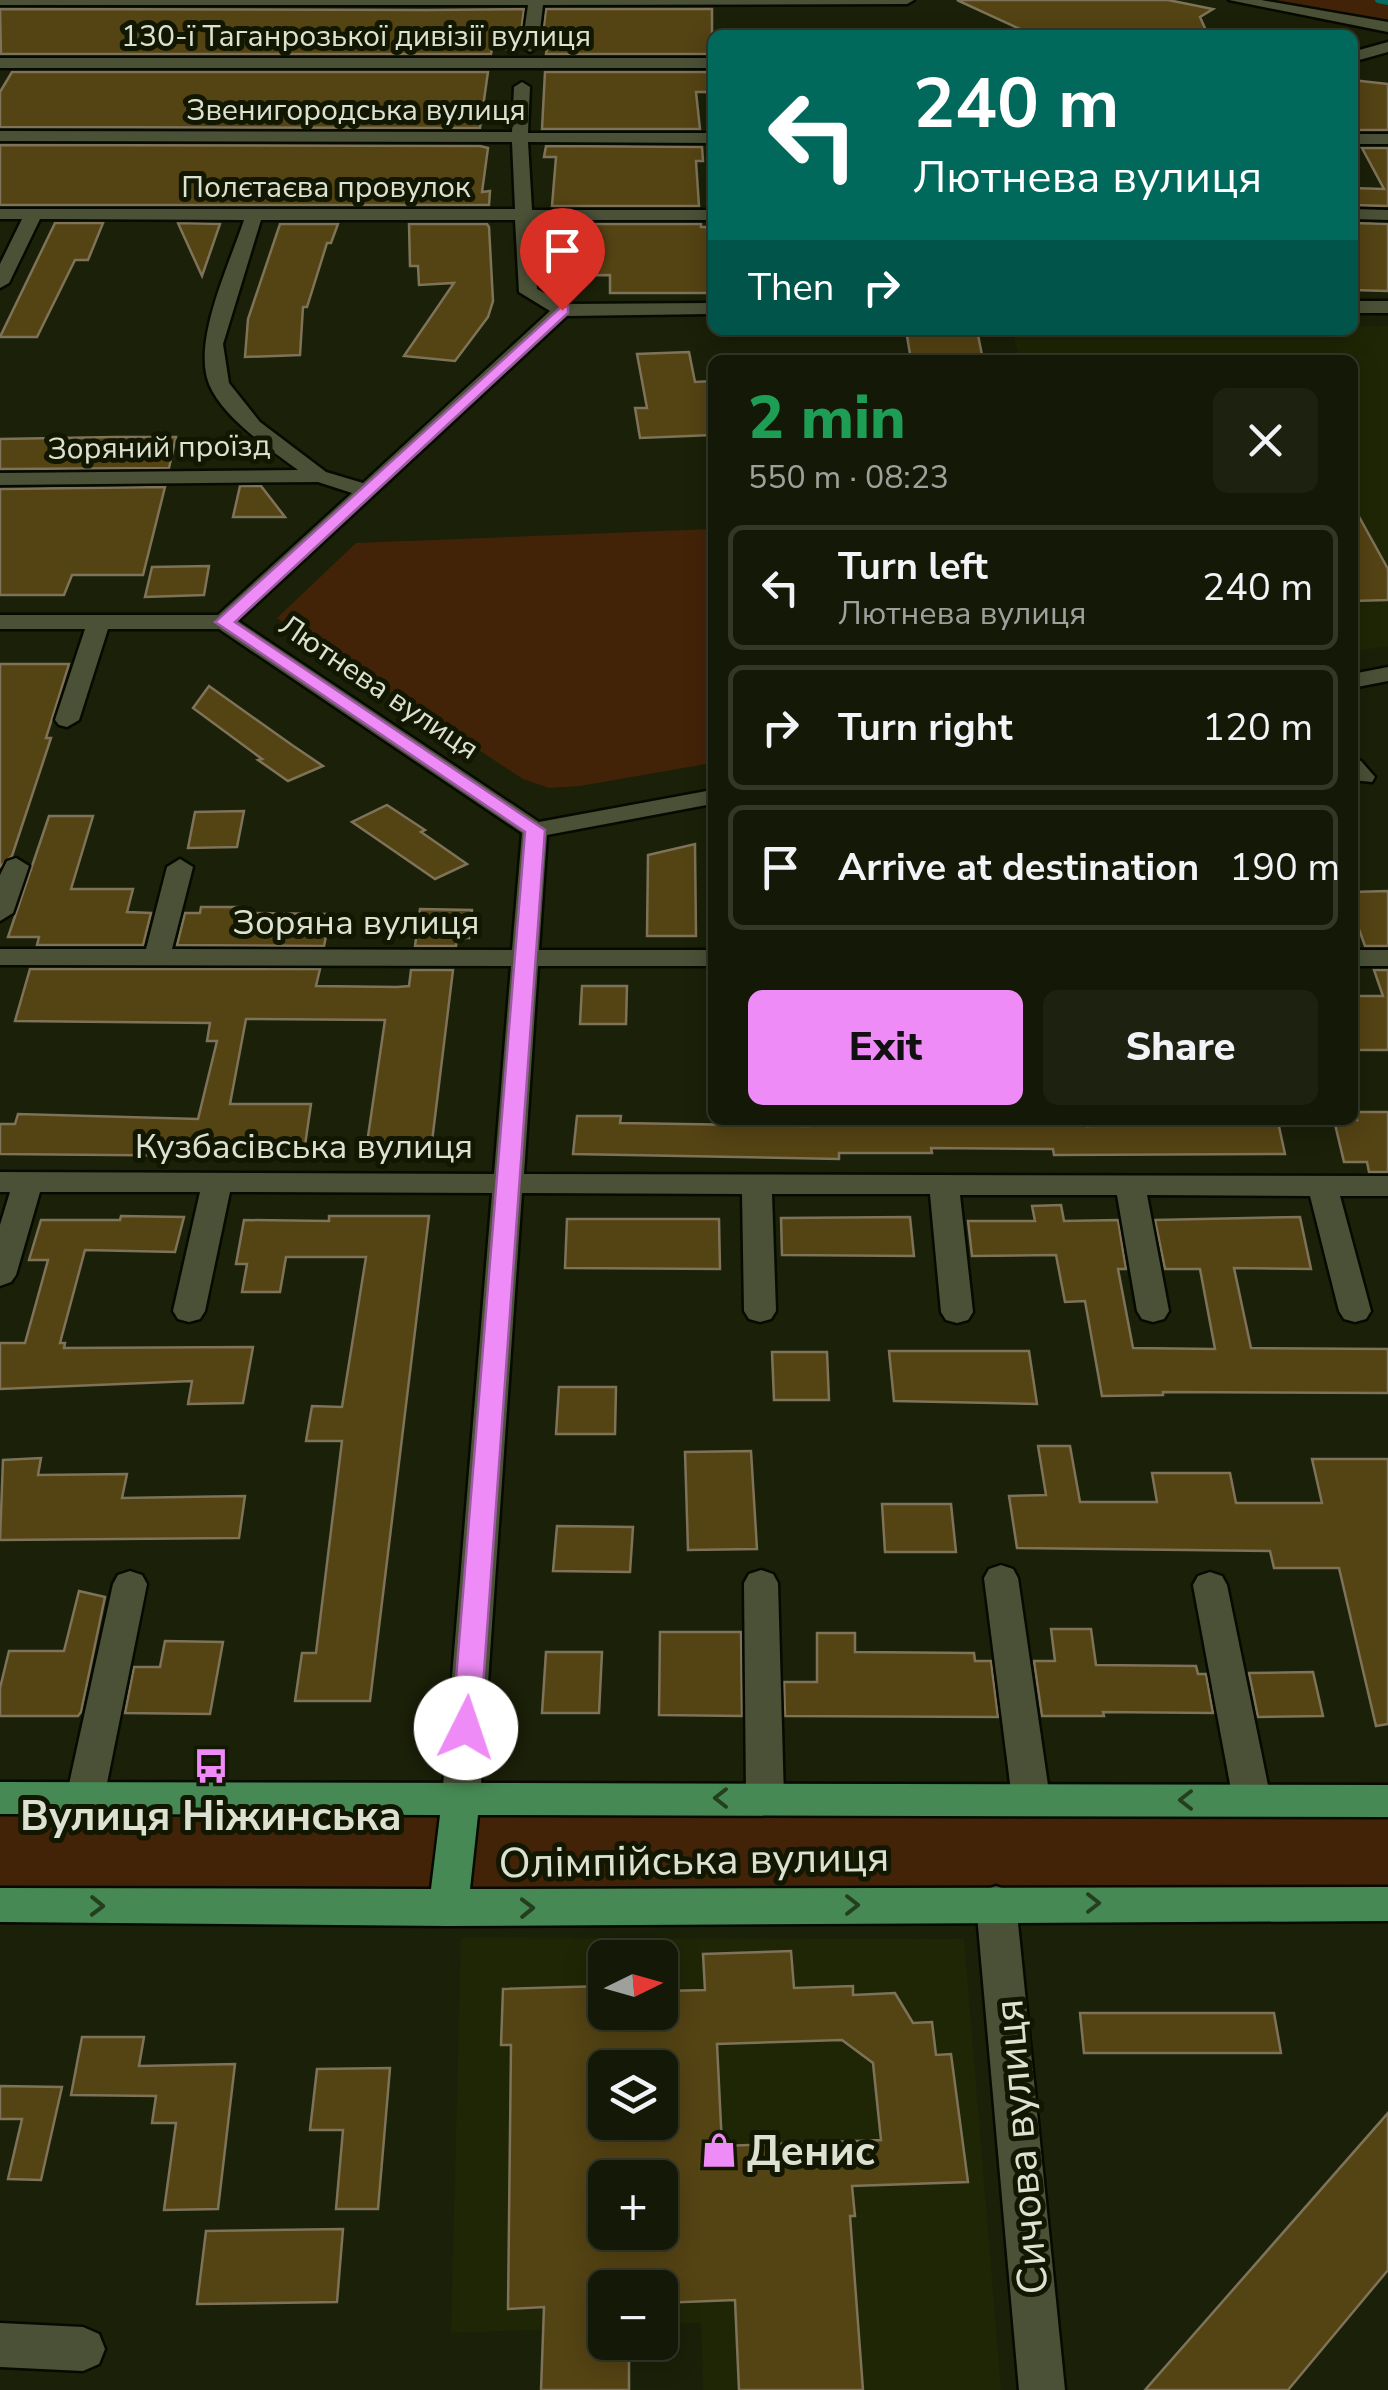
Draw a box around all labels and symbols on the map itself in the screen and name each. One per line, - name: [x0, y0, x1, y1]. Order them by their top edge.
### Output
- street label: 130-ї Таганрозької дивізії вулиця: [121, 16, 591, 57]
- street label: Звенигородська вулиця: [186, 90, 526, 131]
- street label: Полєтаєва провулок: [181, 167, 471, 208]
- pin: [520, 208, 605, 311]
- street label: Зоряний проїзд: [47, 425, 271, 470]
- street label: Лютнева вулиця: [271, 605, 487, 770]
- street label: Зоряна вулиця: [233, 899, 480, 946]
- street label: Кузбасівська вулиця: [135, 1123, 473, 1170]
- position arrow: [414, 1676, 518, 1780]
- bus stop icon: Вулиця Ніжинська: [192, 1747, 230, 1785]
- one-way arrow: [712, 1787, 728, 1809]
- place label: Вулиця Ніжинська: [20, 1788, 402, 1845]
- one-way arrow: [1177, 1789, 1192, 1811]
- street label: Олімпійська вулиця: [498, 1829, 890, 1892]
- one-way arrow: [1086, 1892, 1102, 1914]
- one-way arrow: [845, 1894, 861, 1915]
- one-way arrow: [90, 1895, 106, 1916]
- one-way arrow: [520, 1897, 536, 1919]
- north arrow: [588, 1940, 678, 2030]
- street label: Сичова вулиця: [980, 1997, 1063, 2297]
- place label: Денис: [747, 2123, 875, 2180]
- shop icon: Денис: [700, 2131, 738, 2169]

